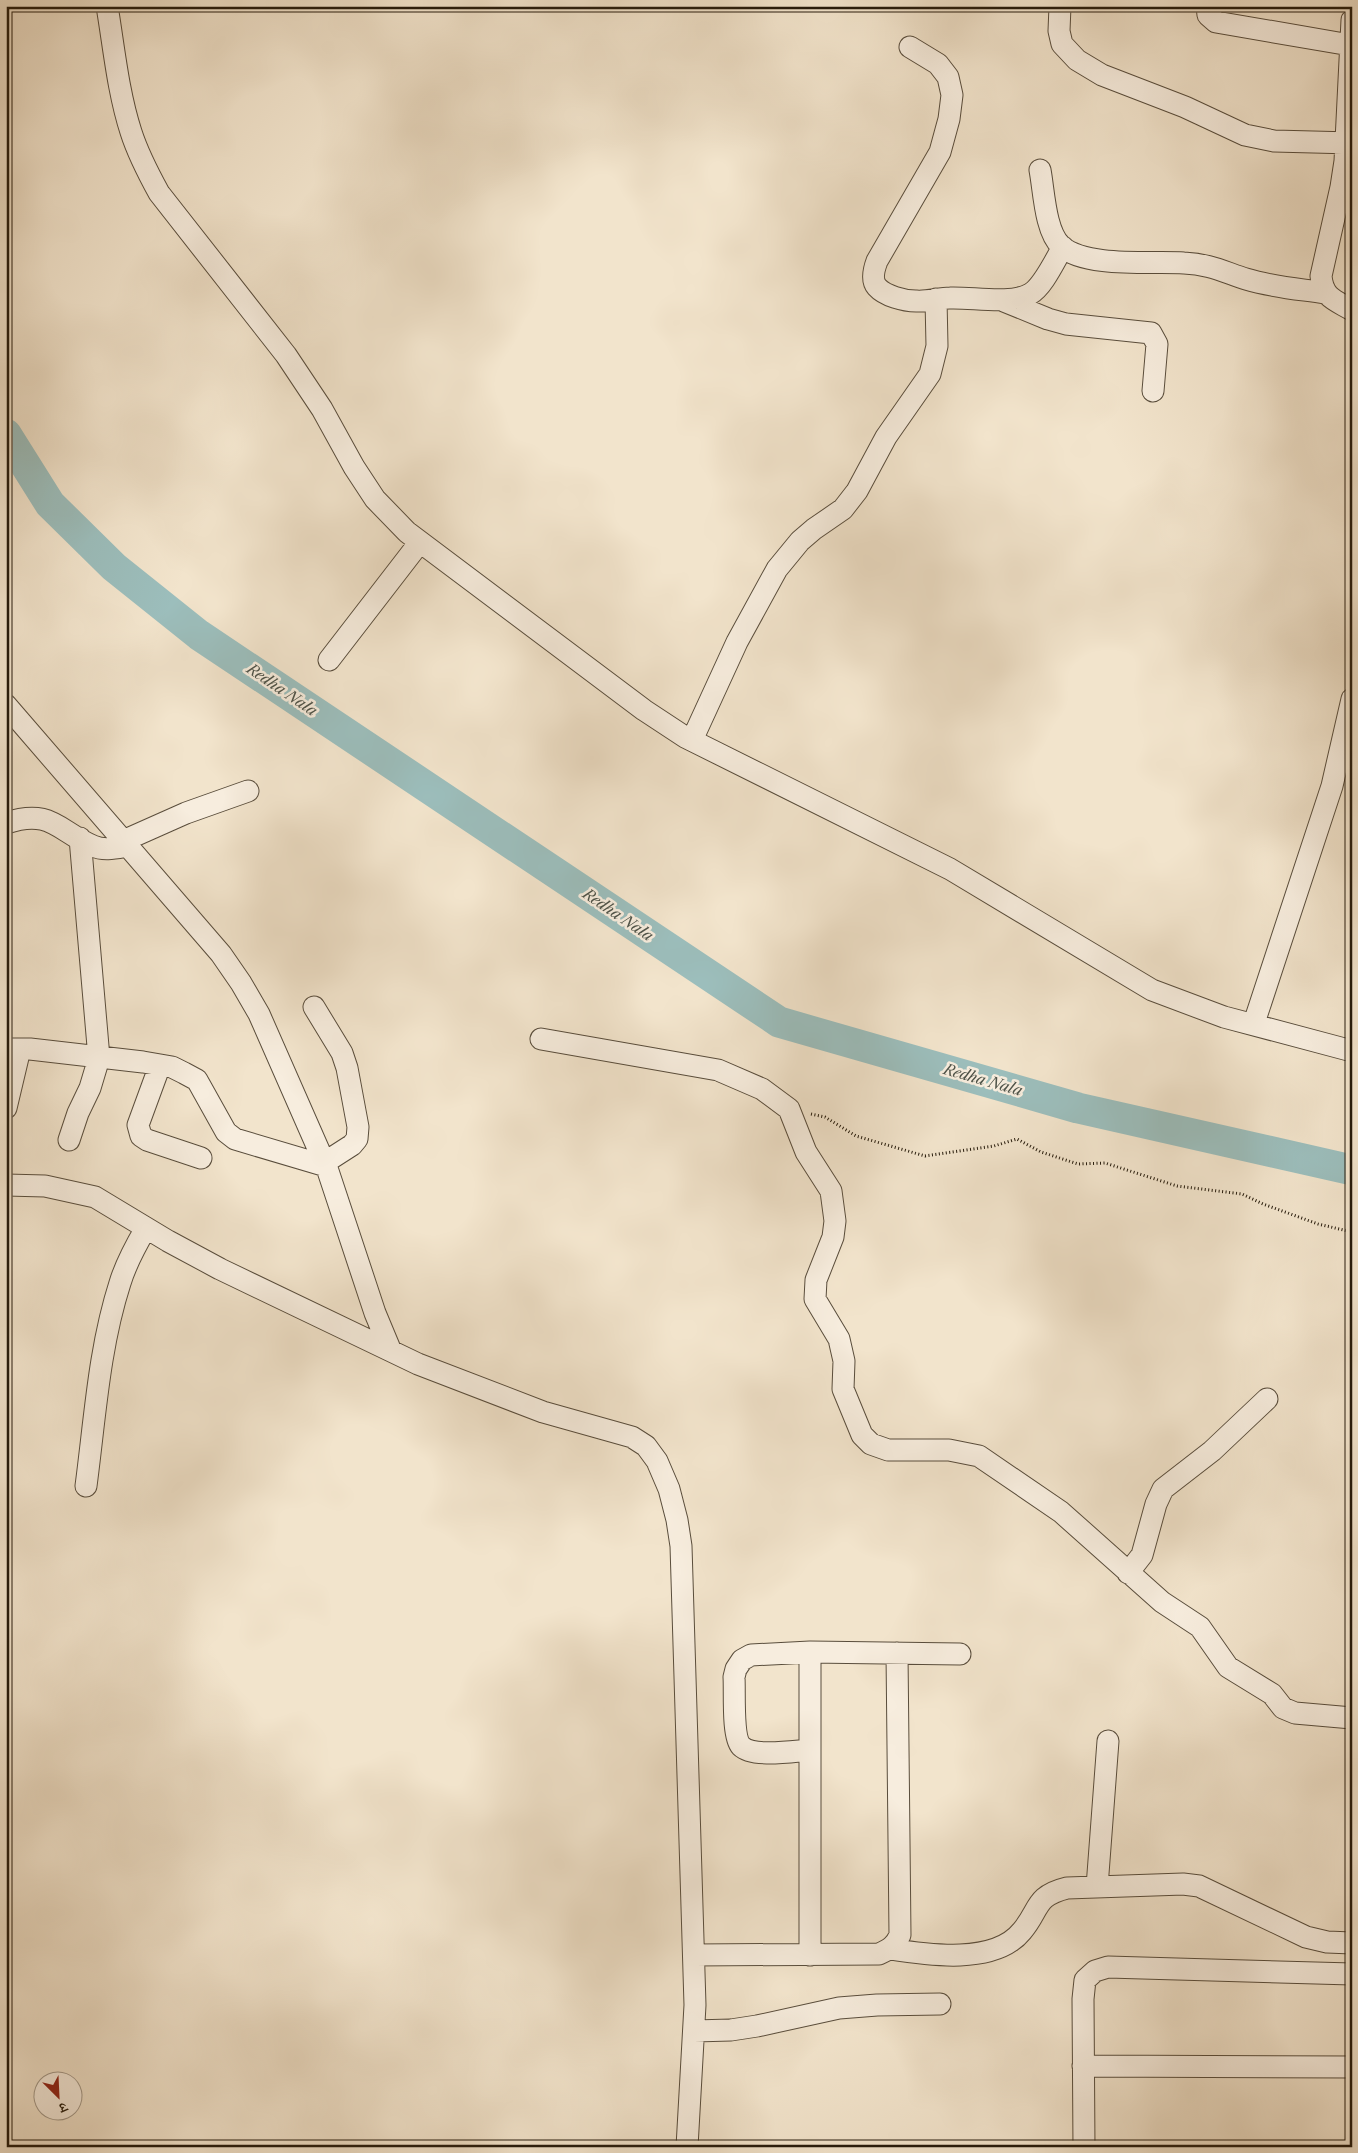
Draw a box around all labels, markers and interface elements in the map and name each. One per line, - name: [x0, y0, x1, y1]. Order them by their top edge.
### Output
- water label: Redha Nala: [243, 659, 321, 720]
- water label: Redha Nala: [579, 884, 657, 945]
- water label: Redha Nala: [941, 1059, 1025, 1100]
- north arrow: [32, 2070, 82, 2120]
- text: उ: [56, 2098, 71, 2118]

